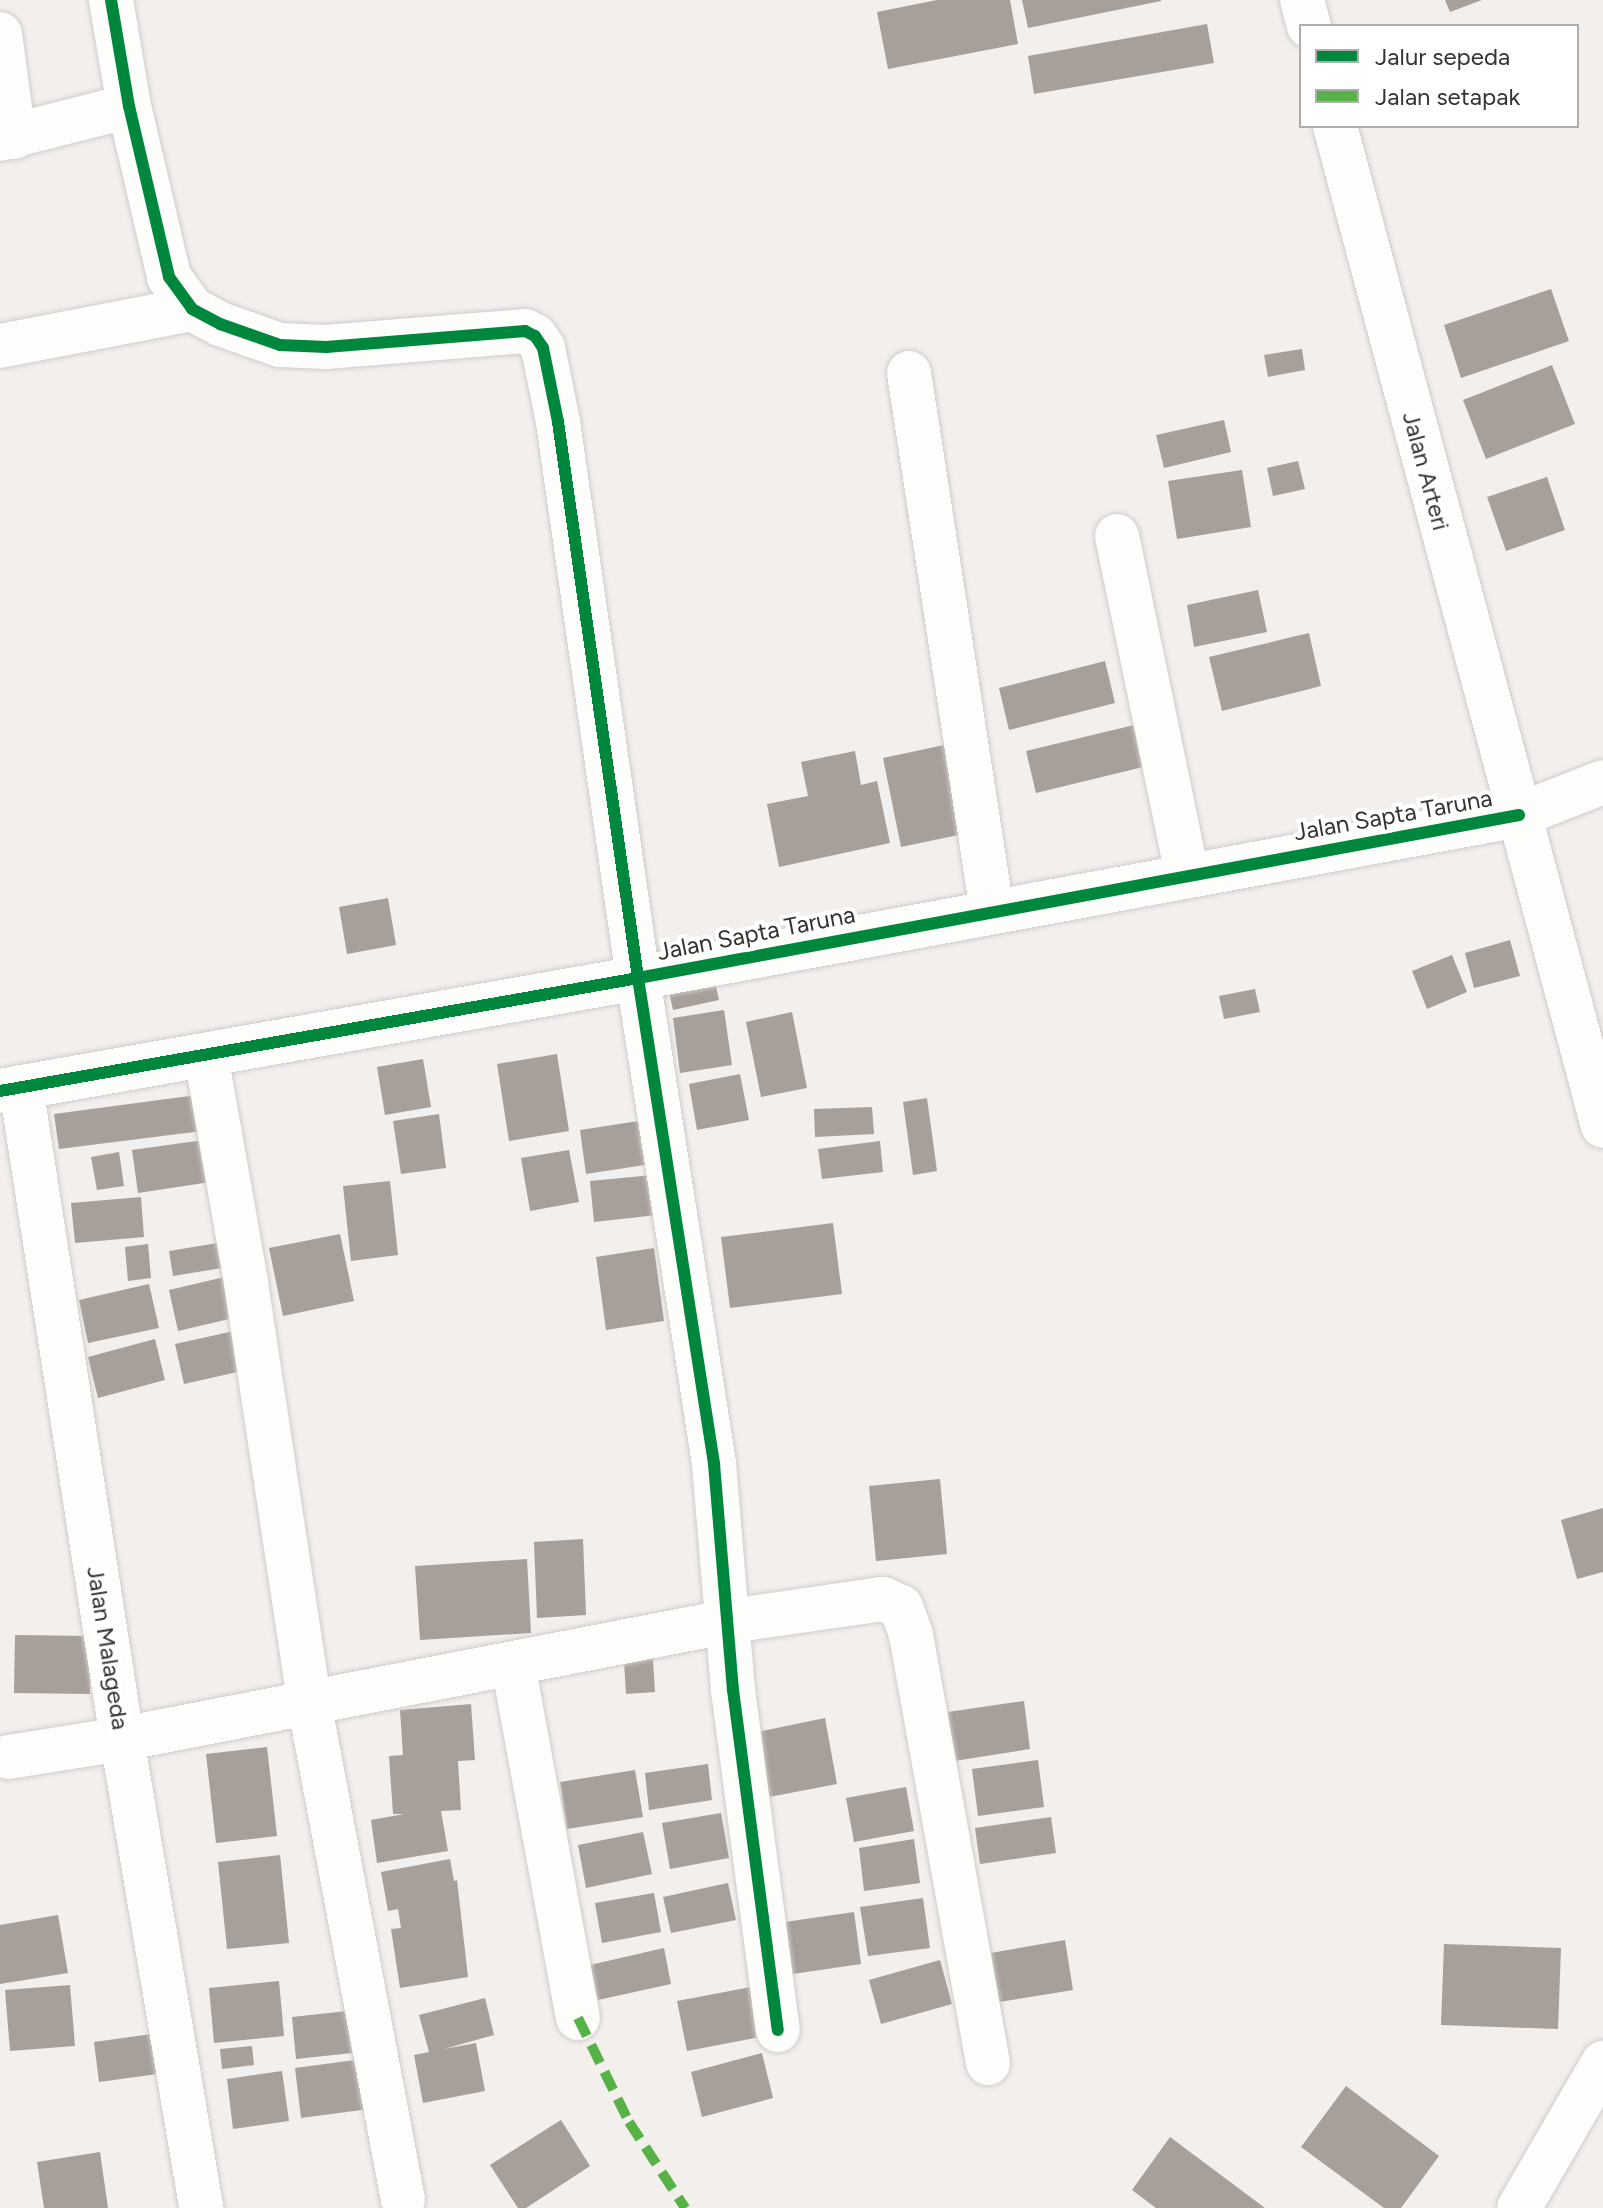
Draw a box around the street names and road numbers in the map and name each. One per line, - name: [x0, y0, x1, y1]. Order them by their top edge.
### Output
- street label: Jalan Arteri: [1396, 409, 1456, 533]
- street label: Jalan Sapta Taruna: [1292, 783, 1494, 847]
- street label: Jalan Sapta Taruna: [655, 900, 857, 966]
- street label: Jalan Malageda: [81, 1564, 135, 1732]

